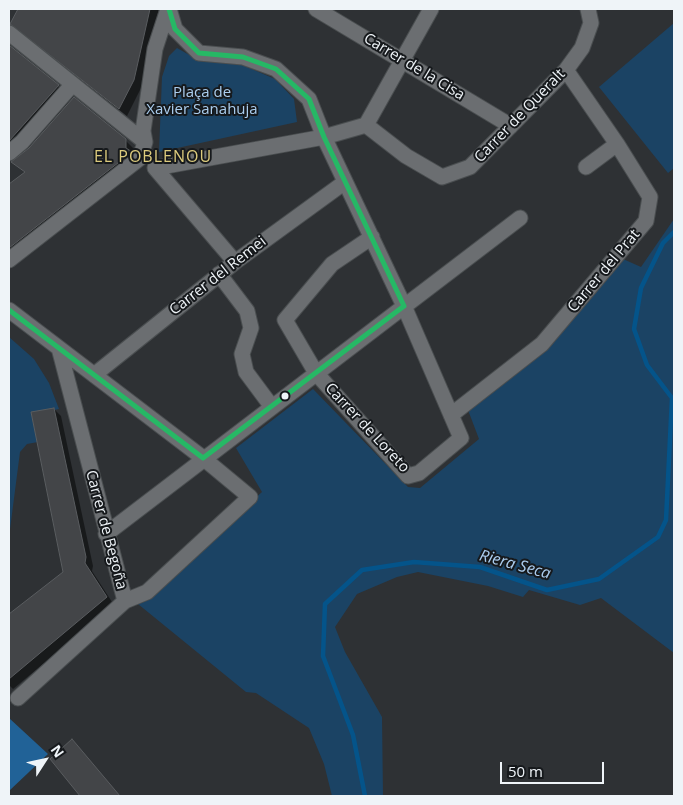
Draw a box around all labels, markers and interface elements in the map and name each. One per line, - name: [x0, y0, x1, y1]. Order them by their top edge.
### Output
- street label: Carrer de la Cisa: [360, 30, 468, 104]
- street label: Carrer de Queralt: [471, 66, 569, 166]
- park label: Plaça de Xavier Sanahuja: [146, 84, 258, 119]
- district label: EL POBLENOU: [93, 147, 213, 167]
- street label: Carrer del Prat: [564, 226, 644, 316]
- street label: Carrer del Remei: [166, 233, 270, 319]
- street label: Carrer de Loreto: [321, 380, 413, 476]
- unlabelled marker: [280, 391, 290, 401]
- street label: Carrer de Begoña: [81, 468, 131, 592]
- water label: Riera Seca: [477, 546, 553, 584]
- north arrow: [20, 735, 70, 785]
- text: N: [47, 741, 69, 761]
- scale bar: [503, 752, 607, 784]
- text: 50 m: [508, 761, 543, 781]

